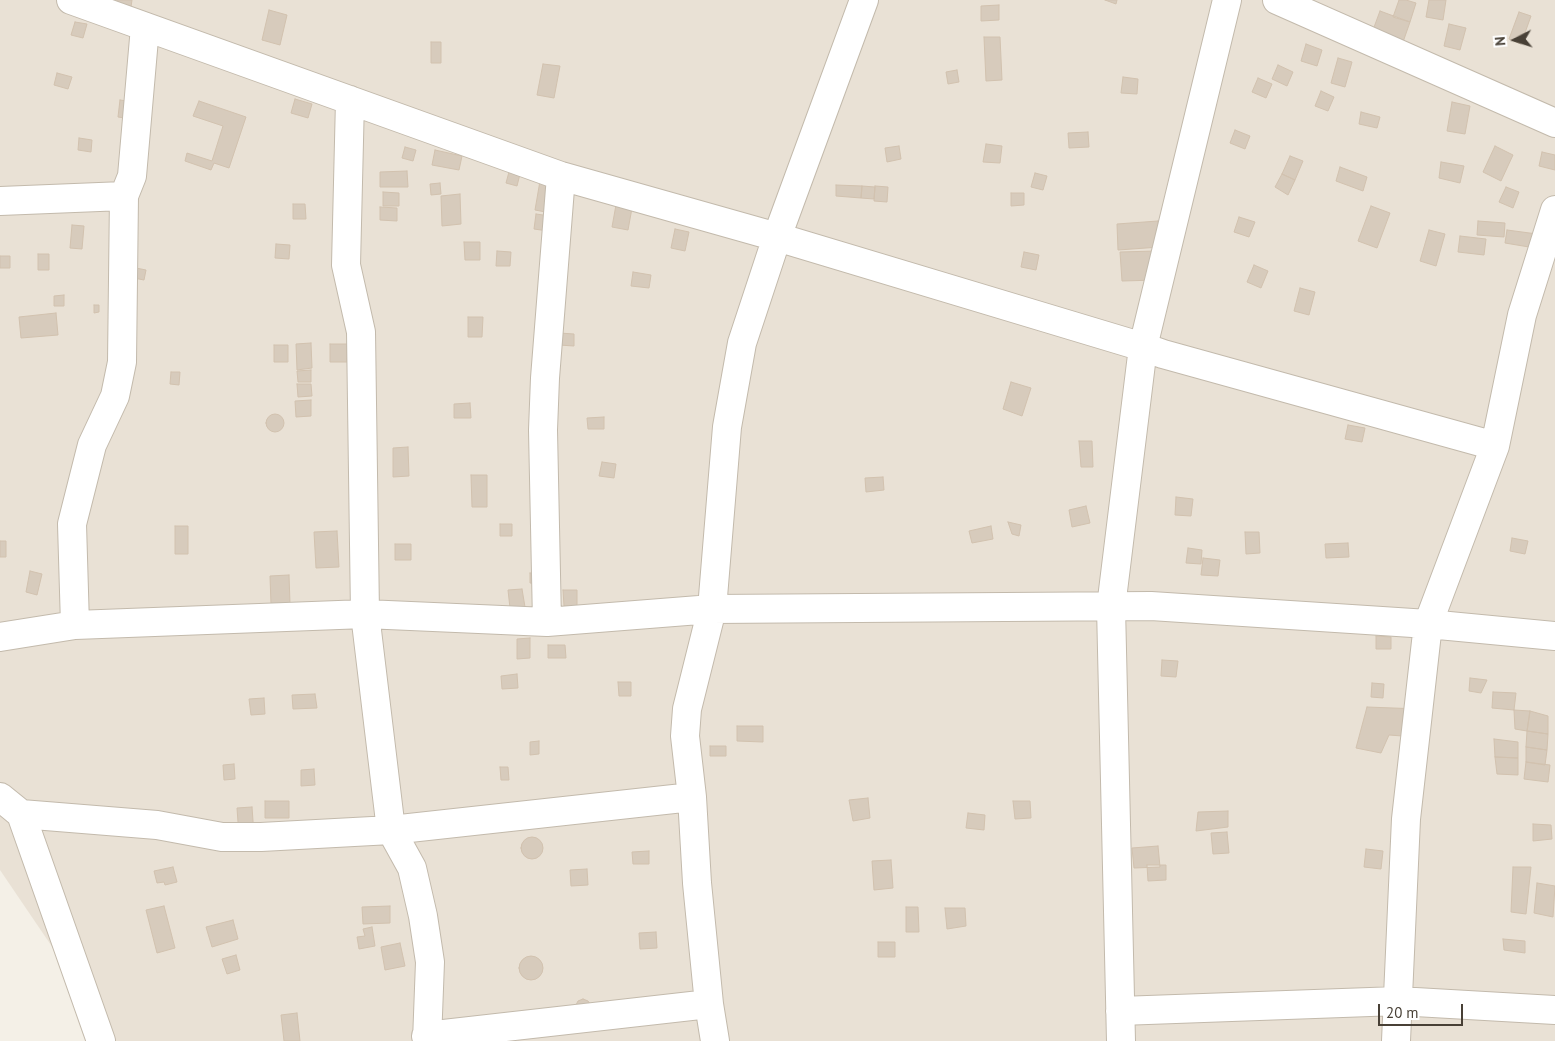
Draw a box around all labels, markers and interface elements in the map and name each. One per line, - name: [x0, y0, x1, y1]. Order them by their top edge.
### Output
- north arrow: [1490, 15, 1540, 65]
- text: N: [1491, 36, 1509, 47]
- scale bar: [1380, 994, 1465, 1026]
- text: 20 m: [1386, 1003, 1419, 1022]

